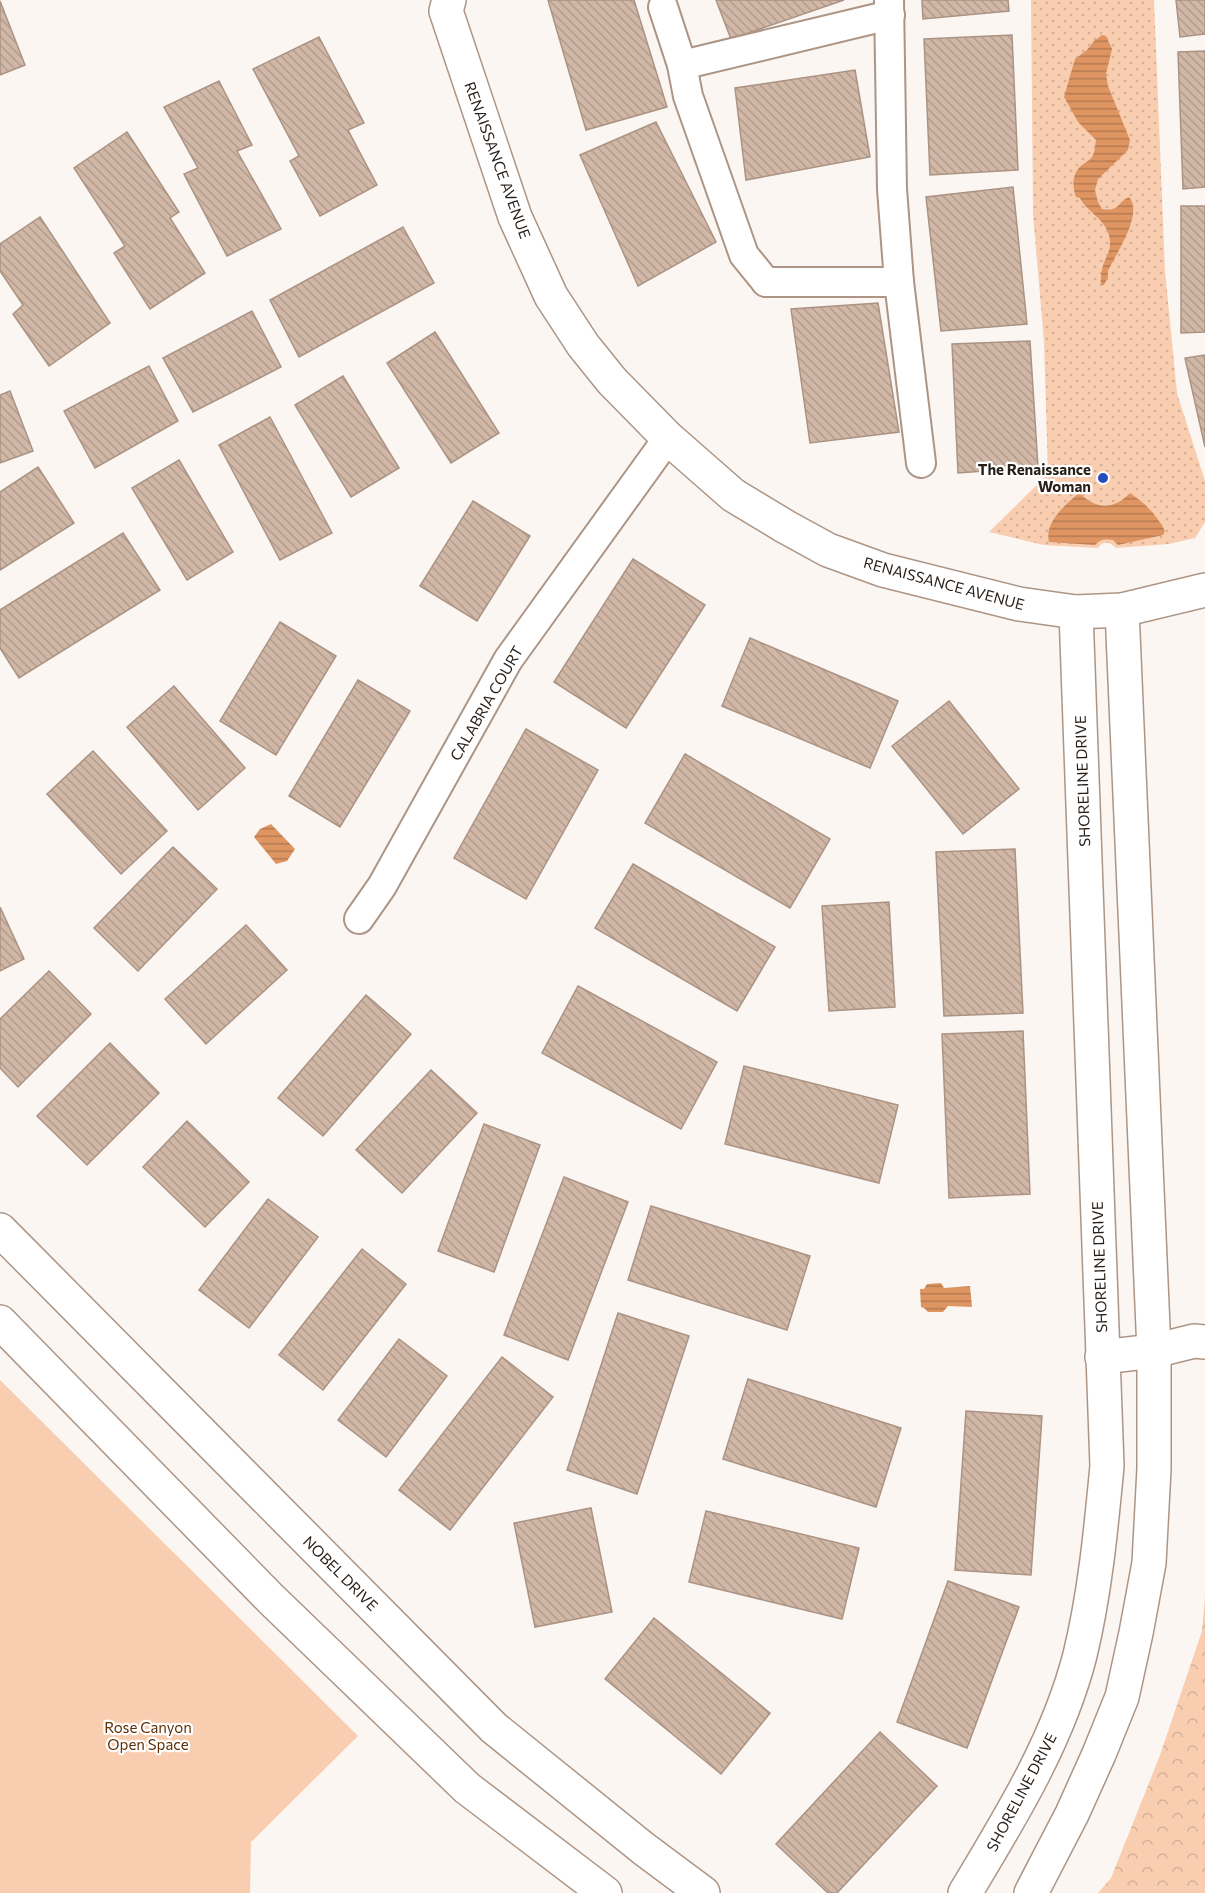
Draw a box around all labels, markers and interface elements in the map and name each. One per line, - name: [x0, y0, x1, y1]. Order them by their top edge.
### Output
- street label: RENAISSANCE AVENUE: [461, 79, 535, 241]
- place label: The Renaissance Woman: [978, 460, 1091, 495]
- marker: The Renaissance Woman: [1096, 471, 1110, 485]
- street label: RENAISSANCE AVENUE: [862, 553, 1026, 613]
- street label: CALABRIA COURT: [446, 642, 526, 764]
- street label: SHORELINE DRIVE: [1071, 715, 1093, 847]
- street label: SHORELINE DRIVE: [1088, 1201, 1110, 1333]
- street label: NOBEL DRIVE: [300, 1532, 382, 1614]
- park label: Rose Canyon Open Space: [104, 1718, 192, 1753]
- street label: SHORELINE DRIVE: [982, 1730, 1060, 1854]

